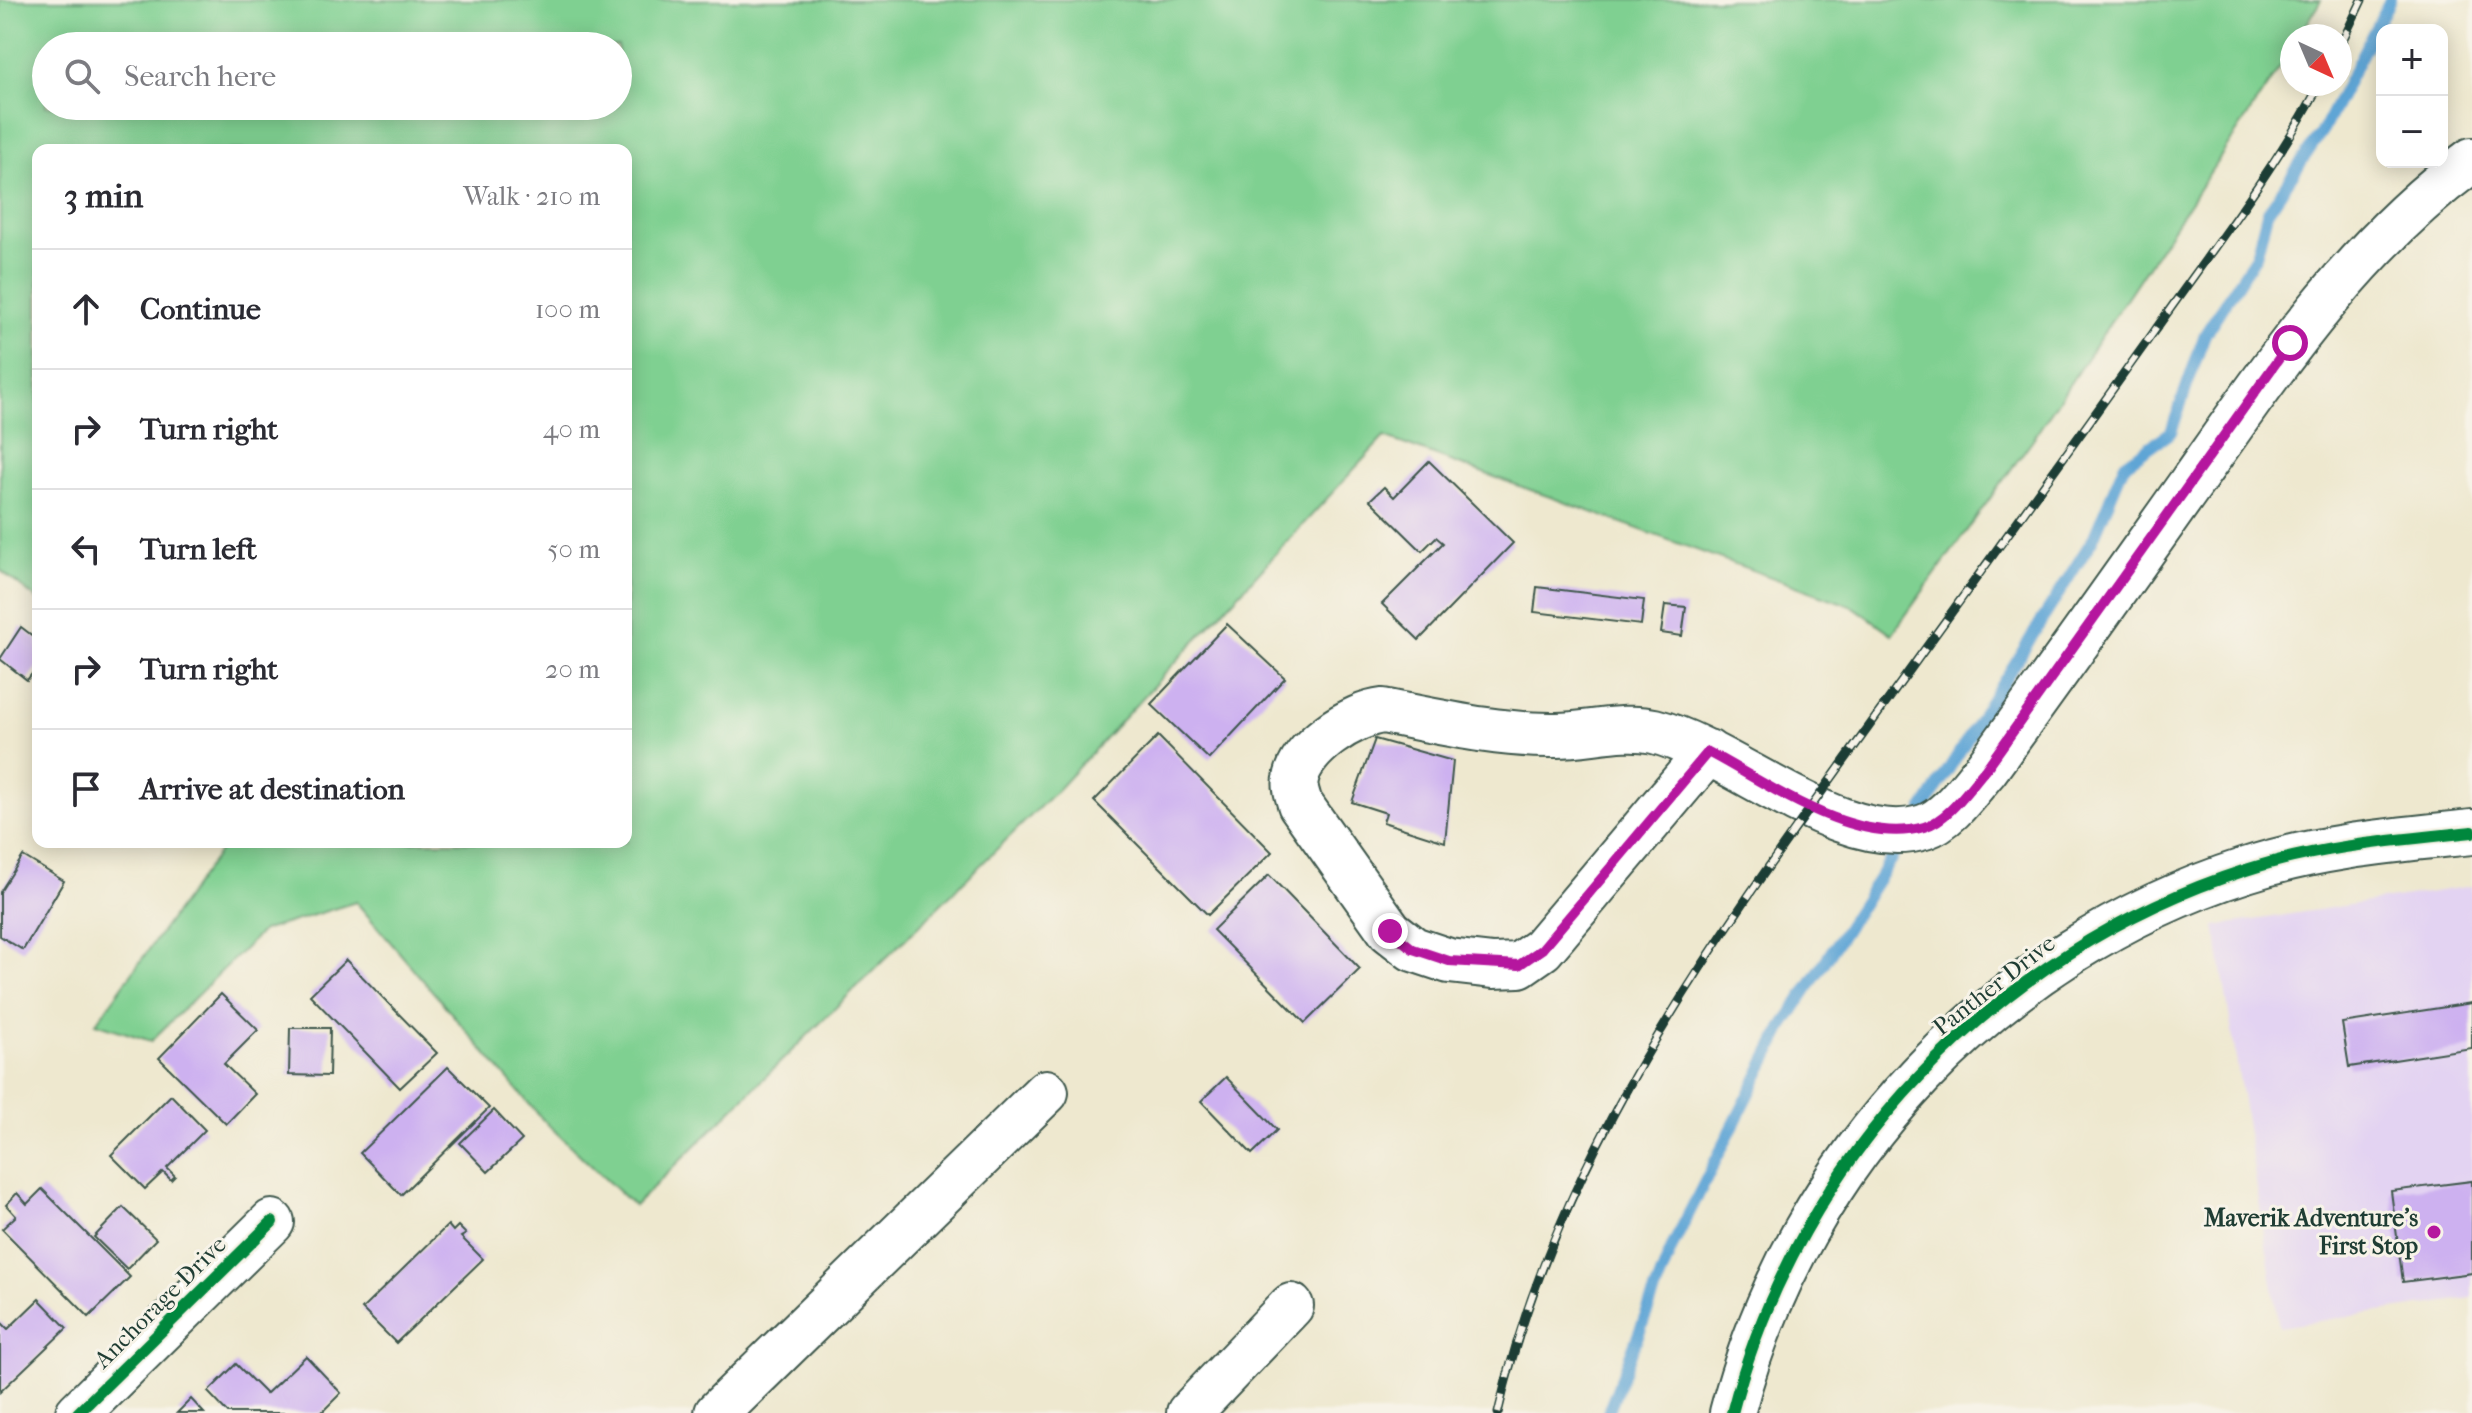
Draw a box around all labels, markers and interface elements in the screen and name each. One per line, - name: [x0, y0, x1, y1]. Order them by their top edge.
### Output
- north arrow: [2280, 24, 2352, 96]
- map controls: [2376, 24, 2448, 168]
- button: +: [2376, 24, 2448, 96]
- search box: [32, 32, 632, 120]
- icon: search: [60, 54, 104, 98]
- text: Search here: [124, 59, 276, 94]
- button: −: [2376, 96, 2448, 168]
- text: 3 min: [64, 176, 143, 216]
- text: Walk · 210 m: [463, 181, 600, 212]
- icon: ahead: [64, 287, 108, 331]
- text: Continue: [140, 292, 261, 327]
- text: 100 m: [535, 294, 600, 325]
- route start: [2272, 325, 2308, 361]
- icon: right: [64, 407, 108, 451]
- text: Turn right: [140, 412, 278, 447]
- text: 40 m: [543, 414, 600, 445]
- icon: left: [64, 527, 108, 571]
- text: Turn left: [140, 532, 257, 567]
- text: 50 m: [547, 534, 600, 565]
- icon: right: [64, 647, 108, 691]
- text: Turn right: [140, 652, 278, 687]
- text: 20 m: [545, 654, 600, 685]
- icon: arrive: [64, 767, 108, 811]
- text: Arrive at destination: [140, 772, 405, 807]
- route end: [1372, 913, 1408, 949]
- street label: Panther Drive: [1928, 929, 2061, 1041]
- place label: Maverik Adventure's First Stop: [2204, 1204, 2418, 1260]
- marker: Maverik Adventure's First Stop: [2425, 1223, 2443, 1241]
- street label: Anchorage Drive: [88, 1230, 232, 1374]

